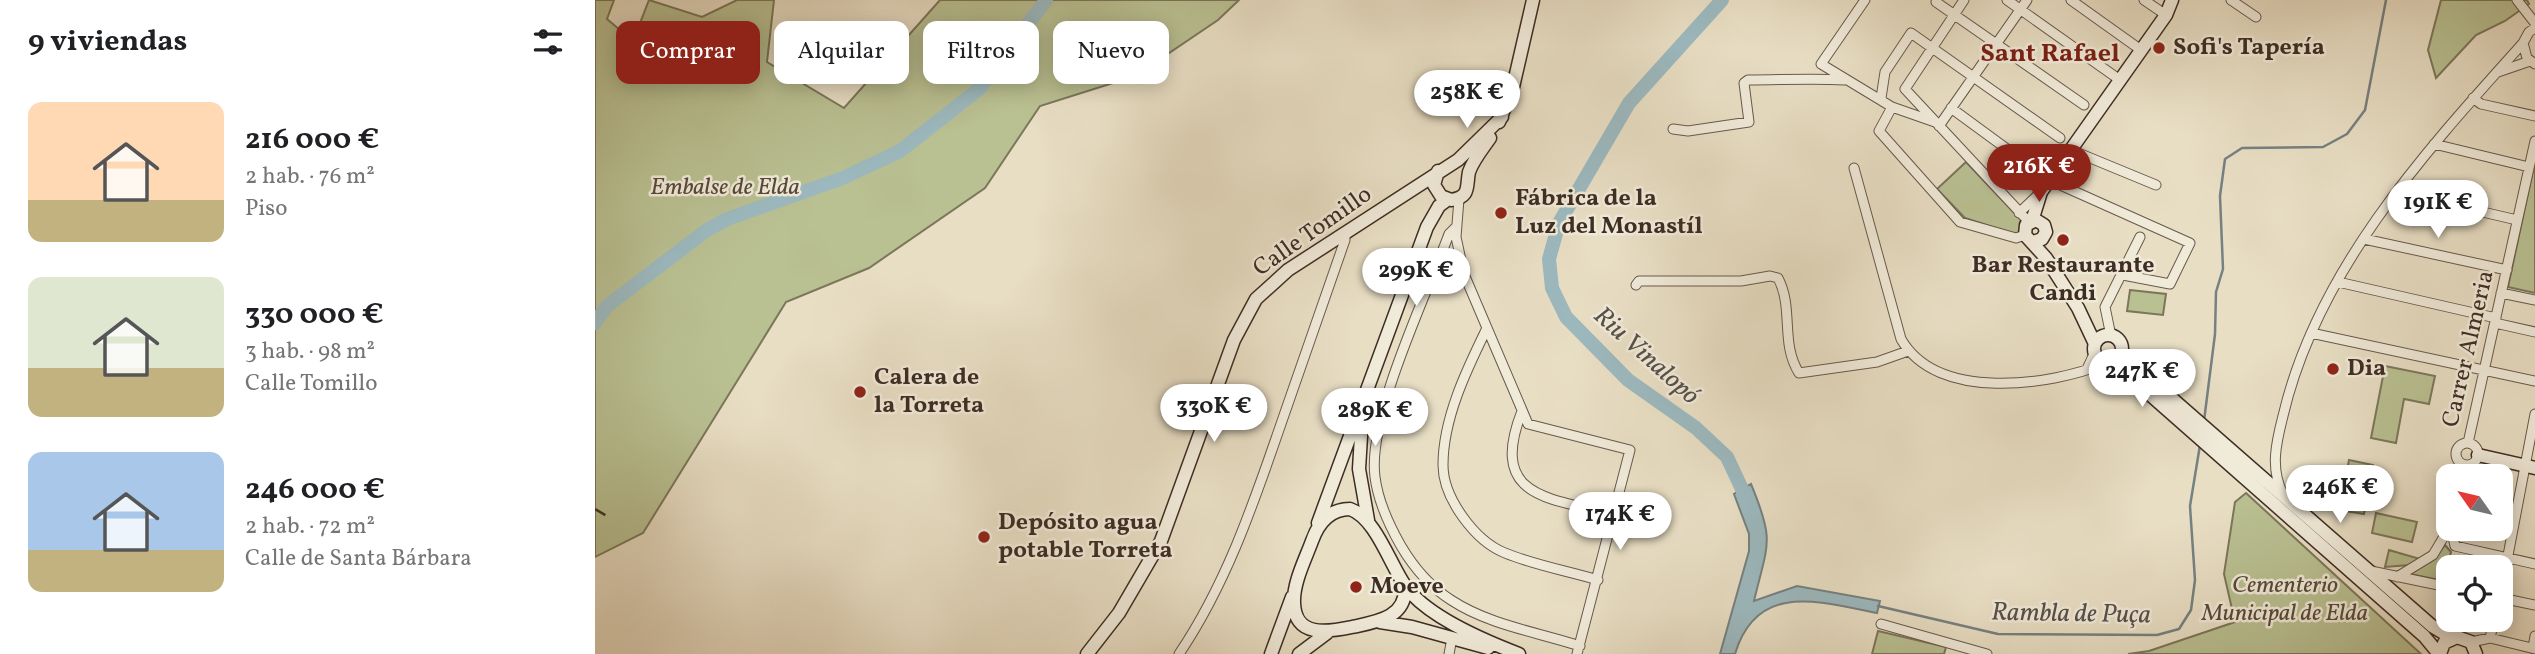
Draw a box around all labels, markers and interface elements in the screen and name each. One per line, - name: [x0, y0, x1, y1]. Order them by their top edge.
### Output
- text: 9 viviendas: [28, 21, 187, 63]
- chip: Comprar: [616, 21, 760, 84]
- chip: Alquilar: [774, 21, 909, 84]
- chip: Filtros: [923, 21, 1039, 84]
- chip: Nuevo: [1053, 21, 1169, 84]
- icon: filters: [529, 23, 567, 61]
- place label: Sofi's Tapería: [2173, 31, 2325, 65]
- district label: Sant Rafael: [1980, 36, 2120, 72]
- marker: Sofi's Tapería: [2151, 40, 2167, 56]
- pin: 258K €: [1410, 71, 1524, 130]
- text: 258K €: [1430, 77, 1504, 109]
- text: 216 000 €: [245, 119, 379, 161]
- icon: home: [84, 130, 168, 214]
- pin: 216K €: [1982, 144, 2096, 204]
- text: 216K €: [2003, 151, 2075, 183]
- text: 2 hab. · 76 m²: [245, 161, 375, 193]
- park label: Embalse de Elda: [650, 171, 800, 205]
- street label: Calle Tomillo: [1247, 178, 1379, 286]
- pin: 191K €: [2381, 180, 2495, 240]
- place label: Fábrica de la Luz del Monastíl: [1515, 182, 1703, 244]
- text: 191K €: [2403, 187, 2473, 219]
- text: Piso: [245, 193, 287, 225]
- marker: Fábrica de la Luz del Monastíl: [1493, 205, 1509, 221]
- marker: Bar Restaurante Candi: [2055, 232, 2071, 248]
- pin: 299K €: [1359, 248, 1473, 308]
- place label: Bar Restaurante Candi: [1972, 249, 2154, 311]
- text: 299K €: [1378, 255, 1454, 287]
- street label: Carrer Almeria: [2434, 267, 2504, 431]
- text: 330 000 €: [245, 294, 384, 336]
- water label: Riu Vinalopó: [1585, 299, 1707, 414]
- icon: home: [84, 305, 168, 389]
- text: 3 hab. · 98 m²: [245, 336, 375, 368]
- pin: 247K €: [2085, 350, 2199, 409]
- place label: Dia: [2347, 352, 2386, 386]
- text: 247K €: [2105, 356, 2179, 388]
- place label: Calera de la Torreta: [874, 361, 984, 423]
- marker: Dia: [2325, 361, 2341, 377]
- text: Calle Tomillo: [245, 368, 377, 400]
- marker: Calera de la Torreta: [852, 384, 868, 400]
- pin: 330K €: [1157, 384, 1271, 444]
- pin: 289K €: [1318, 388, 1432, 448]
- text: 330K €: [1176, 391, 1252, 423]
- text: 289K €: [1337, 395, 1413, 427]
- north arrow: [2436, 464, 2513, 541]
- map controls: [2436, 464, 2513, 632]
- pin: 246K €: [2283, 466, 2397, 525]
- text: 246 000 €: [245, 469, 385, 511]
- text: 246K €: [2302, 472, 2378, 504]
- icon: home: [84, 480, 168, 564]
- pin: 174K €: [1563, 492, 1677, 552]
- text: 174K €: [1585, 499, 1655, 531]
- place label: Depósito agua potable Torreta: [998, 506, 1173, 568]
- text: 2 hab. · 72 m²: [245, 511, 375, 543]
- marker: Depósito agua potable Torreta: [976, 529, 992, 545]
- text: Calle de Santa Bárbara: [245, 543, 472, 575]
- button: locate: [2436, 555, 2513, 632]
- park label: Cementerio Municipal de Elda: [2201, 569, 2368, 631]
- place label: Moeve: [1370, 570, 1444, 604]
- marker: Moeve: [1348, 579, 1364, 595]
- water label: Rambla de Puça: [1991, 595, 2151, 633]

